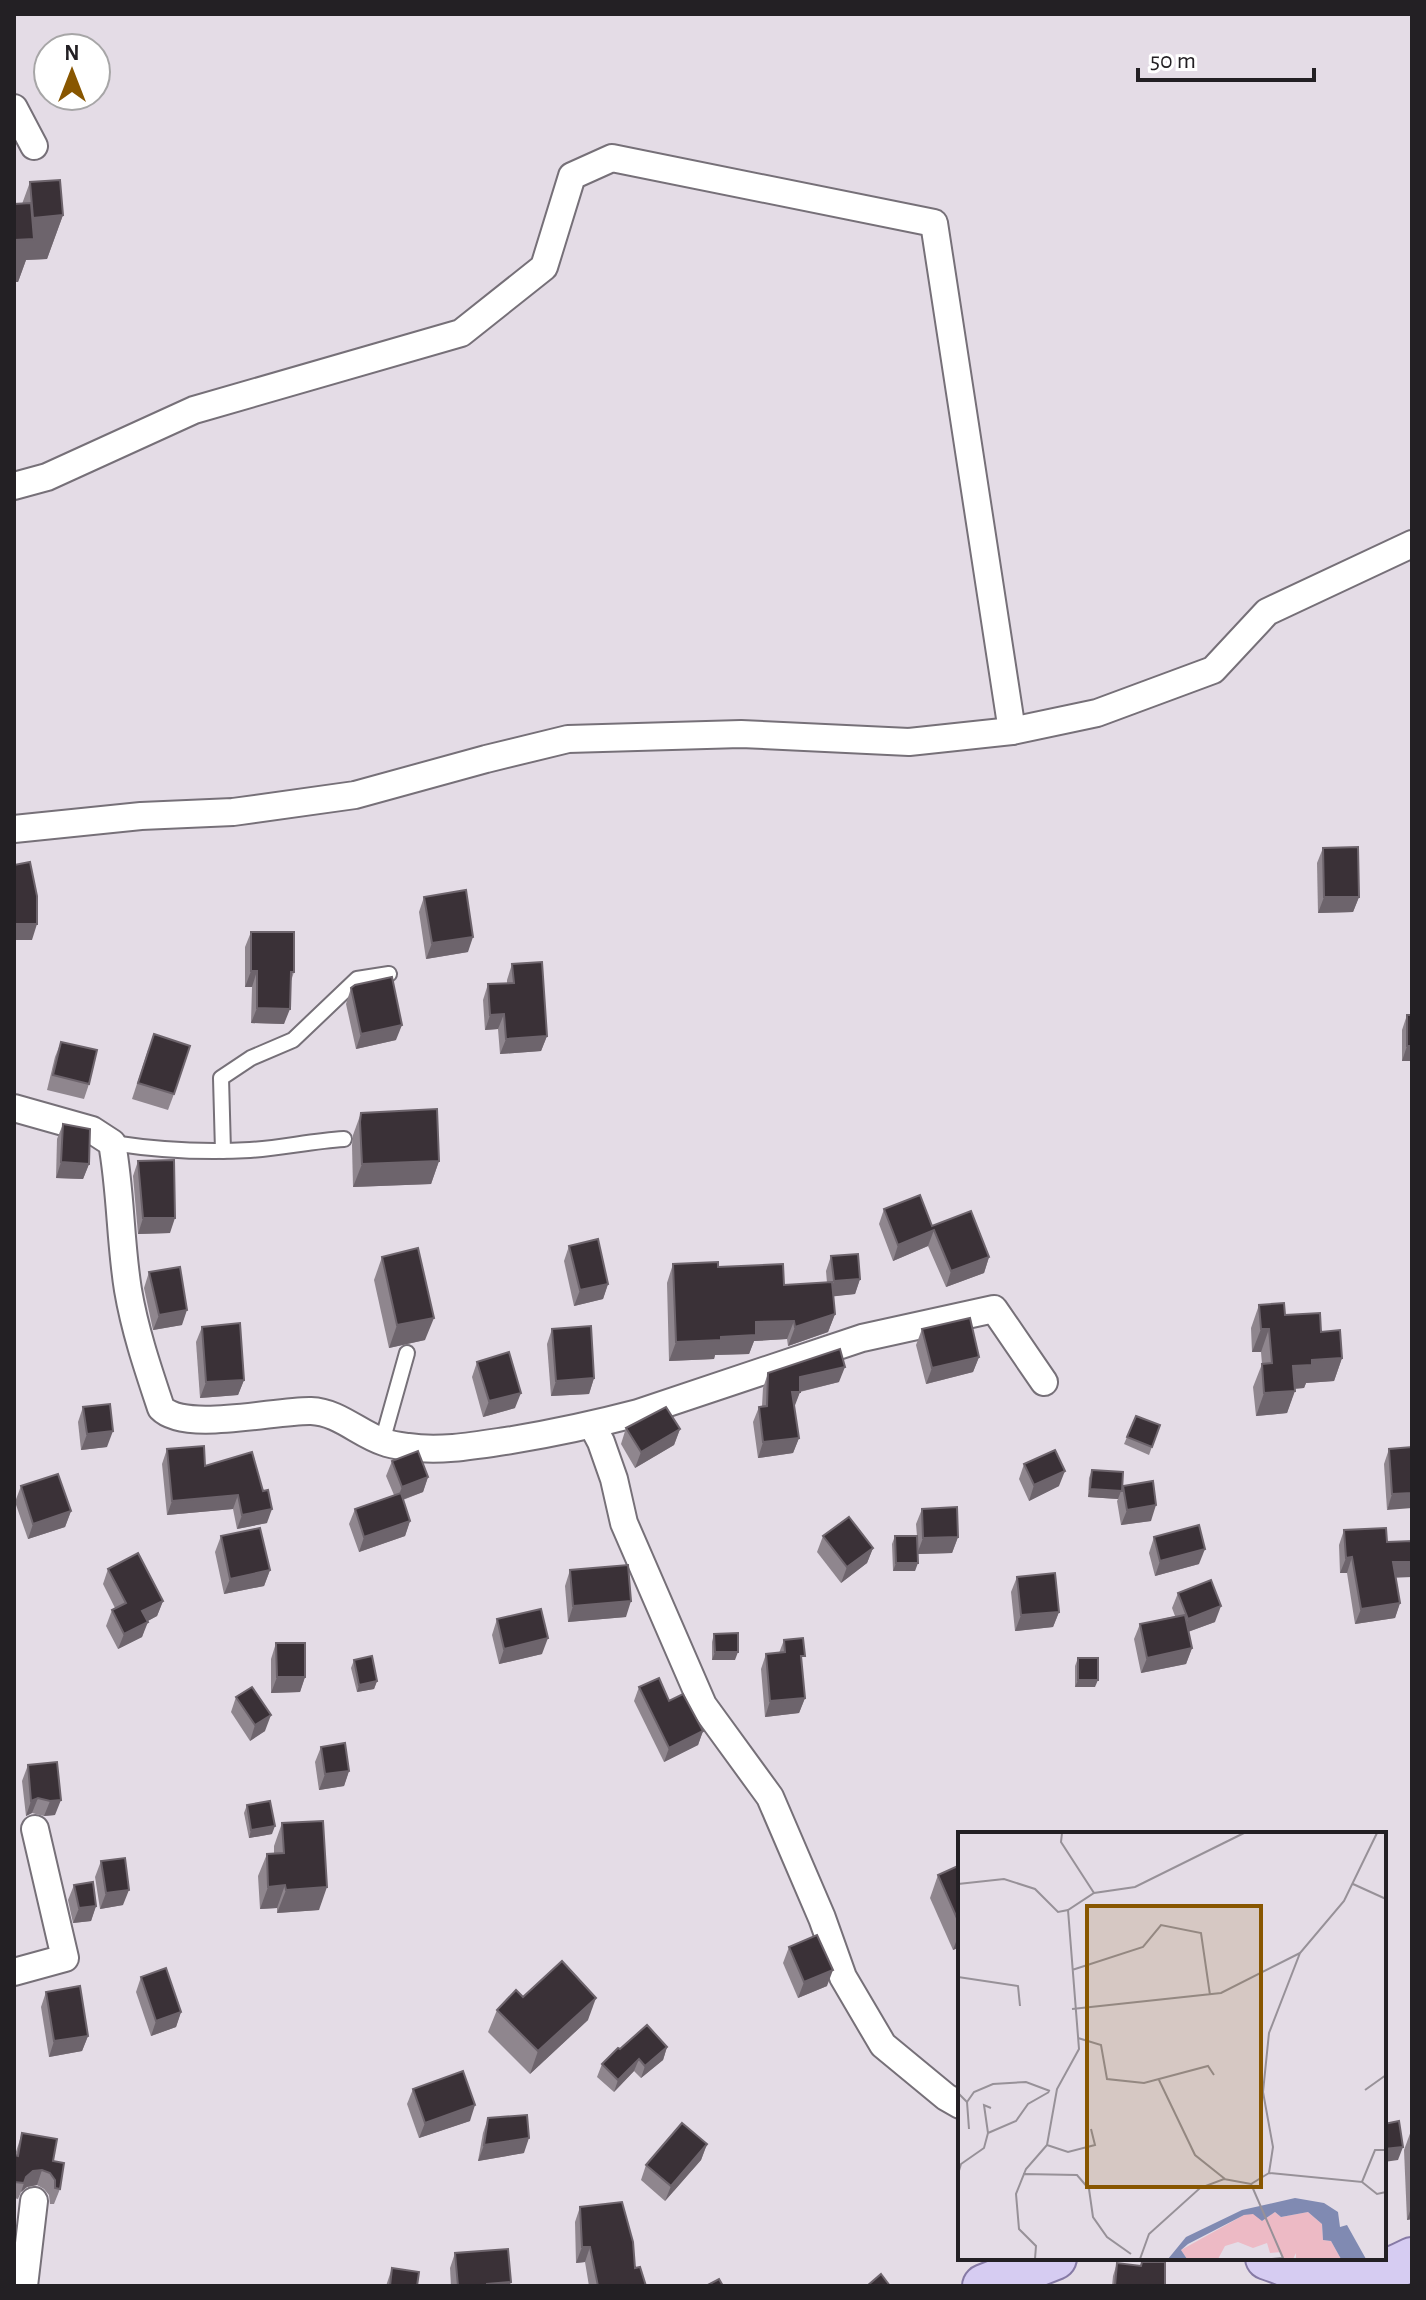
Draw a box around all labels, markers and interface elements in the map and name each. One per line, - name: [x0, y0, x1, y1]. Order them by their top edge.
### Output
- north arrow: [32, 32, 112, 112]
- scale bar: [1138, 32, 1314, 82]
- text: N: [64, 42, 80, 64]
- text: 50 m: [1150, 49, 1196, 73]
- inset map: [958, 1832, 1386, 2260]

